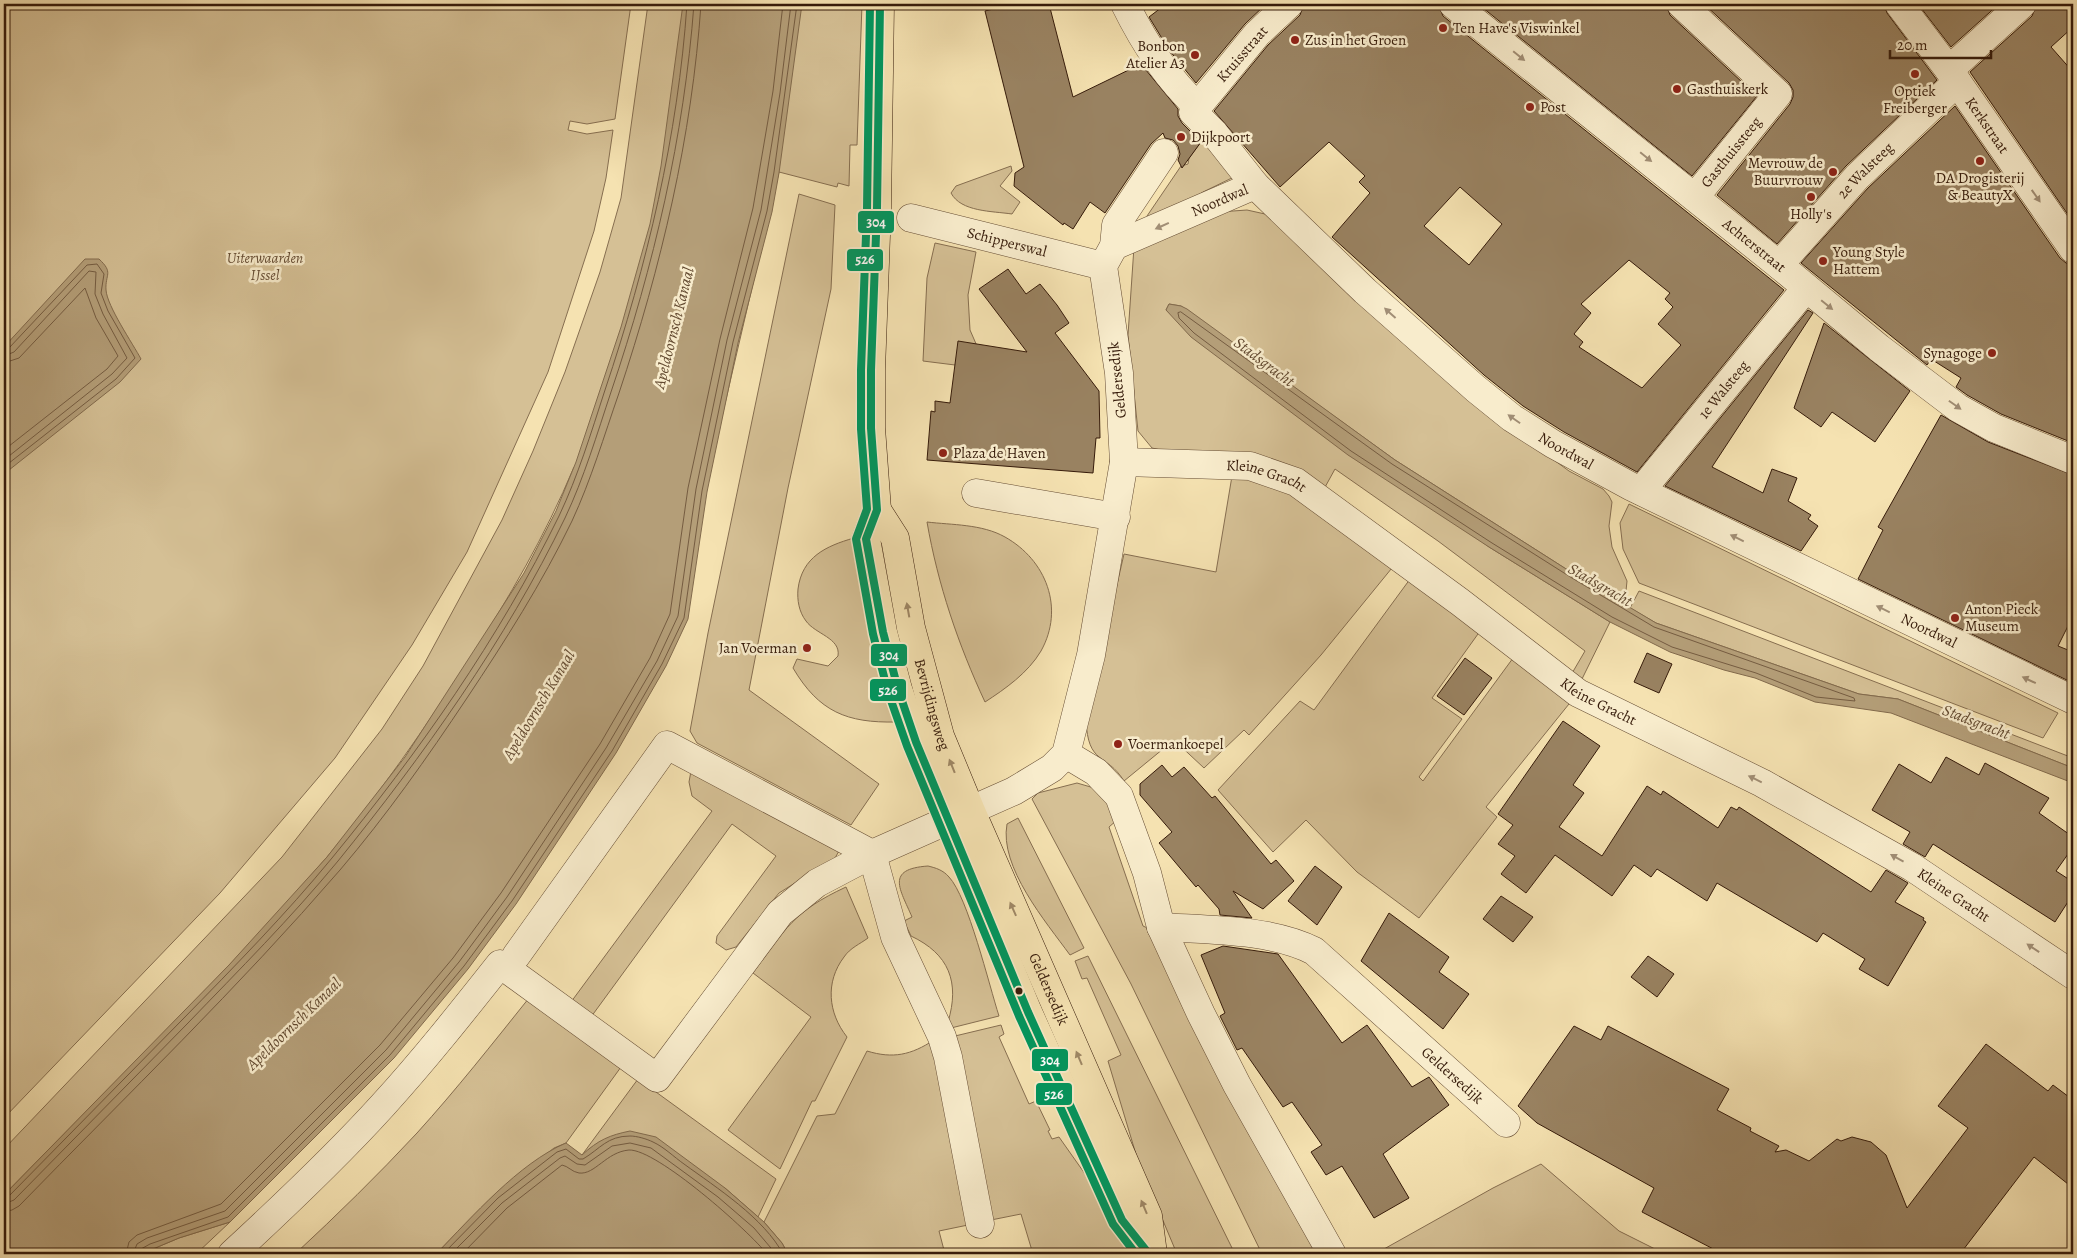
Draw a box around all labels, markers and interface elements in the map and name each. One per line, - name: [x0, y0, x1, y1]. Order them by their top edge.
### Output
- place label: Ten Have's Viswinkel: [1453, 18, 1580, 38]
- street label: Kruisstraat: [1212, 21, 1272, 87]
- marker: Ten Have's Viswinkel: [1437, 22, 1449, 34]
- scale bar: [1890, 28, 1991, 60]
- place label: Zus in het Groen: [1305, 30, 1406, 50]
- marker: Zus in het Groen: [1289, 34, 1301, 46]
- text: 20 m: [1897, 35, 1928, 55]
- place label: Bonbon Atelier A3: [1125, 36, 1185, 73]
- marker: Bonbon Atelier A3: [1189, 49, 1201, 61]
- one-way arrow: [1512, 51, 1525, 61]
- marker: Optiek Freiberger: [1909, 68, 1921, 80]
- place label: Gasthuiskerk: [1687, 79, 1769, 99]
- place label: Optiek Freiberger: [1883, 81, 1947, 118]
- marker: Gasthuiskerk: [1671, 83, 1683, 95]
- street label: Kerkstraat: [1961, 93, 2014, 157]
- place label: Post: [1540, 97, 1566, 117]
- marker: Post: [1524, 101, 1536, 113]
- street label: Gasthuissteeg: [1696, 112, 1766, 192]
- place label: Dijkpoort: [1191, 127, 1251, 147]
- marker: Dijkpoort: [1175, 131, 1187, 143]
- street label: 2e Walsteeg: [1832, 137, 1898, 203]
- one-way arrow: [1639, 152, 1652, 163]
- place label: Mevrouw de Buurvrouw: [1748, 153, 1823, 190]
- marker: DA Drogisterij & BeautyX: [1974, 155, 1986, 167]
- marker: Mevrouw de Buurvrouw: [1827, 166, 1839, 178]
- place label: DA Drogisterij & BeautyX: [1936, 168, 2024, 205]
- street label: Noordwal: [1188, 179, 1251, 221]
- one-way arrow: [2031, 189, 2041, 203]
- marker: Holly's: [1805, 191, 1817, 203]
- place label: Holly's: [1790, 204, 1832, 224]
- line badge: 304: [857, 210, 895, 234]
- text: 304: [866, 213, 886, 232]
- street label: Achterstraat: [1718, 213, 1790, 277]
- street label: Schipperswal: [965, 222, 1049, 262]
- one-way arrow: [1155, 222, 1169, 230]
- place label: Young Style Hattem: [1832, 242, 1905, 279]
- park label: Uiterwaarden IJssel: [227, 248, 303, 285]
- line badge: 526: [846, 248, 884, 272]
- text: 526: [855, 250, 875, 269]
- marker: Young Style Hattem: [1817, 255, 1829, 267]
- water label: Apeldoornsch Kanaal: [648, 265, 700, 392]
- one-way arrow: [1820, 300, 1833, 311]
- one-way arrow: [1384, 308, 1397, 319]
- water label: Stadsgracht: [1229, 332, 1300, 393]
- street label: Geldersedijk: [1103, 340, 1131, 419]
- place label: Synagoge: [1923, 343, 1982, 363]
- marker: Synagoge: [1986, 347, 1998, 359]
- street label: 1e Walsteeg: [1694, 355, 1754, 423]
- one-way arrow: [1948, 400, 1962, 410]
- one-way arrow: [1507, 414, 1521, 424]
- street label: Noordwal: [1535, 427, 1597, 474]
- place label: Plaza de Haven: [953, 443, 1046, 463]
- marker: Plaza de Haven: [937, 447, 949, 459]
- street label: Kleine Gracht: [1226, 455, 1311, 497]
- one-way arrow: [1730, 534, 1744, 542]
- water label: Stadsgracht: [1564, 558, 1637, 613]
- place label: Anton Pieck Museum: [1964, 599, 2039, 636]
- one-way arrow: [903, 601, 911, 617]
- one-way arrow: [1876, 605, 1890, 613]
- street label: Noordwal: [1898, 608, 1961, 653]
- marker: Anton Pieck Museum: [1949, 612, 1961, 624]
- place label: Jan Voerman: [719, 638, 797, 658]
- marker: Jan Voerman: [801, 642, 813, 654]
- line badge: 304: [870, 643, 908, 667]
- water label: Apeldoornsch Kanaal: [497, 646, 580, 765]
- text: 304: [879, 646, 899, 665]
- street label: Bevrijdingsweg: [910, 656, 955, 754]
- street label: Kleine Gracht: [1556, 673, 1640, 730]
- one-way arrow: [2022, 676, 2036, 684]
- line badge: 526: [869, 678, 907, 702]
- text: 526: [878, 681, 898, 700]
- water label: Stadsgracht: [1939, 699, 2014, 745]
- place label: Voermankoepel: [1127, 734, 1224, 754]
- marker: Voermankoepel: [1112, 738, 1124, 750]
- one-way arrow: [948, 759, 956, 773]
- one-way arrow: [1748, 775, 1763, 783]
- one-way arrow: [1891, 854, 1904, 863]
- street label: Kleine Gracht: [1913, 863, 1994, 927]
- one-way arrow: [1009, 902, 1017, 916]
- one-way arrow: [2026, 943, 2040, 953]
- street label: Geldersedijk: [1024, 950, 1074, 1029]
- water label: Apeldoornsch Kanaal: [241, 973, 346, 1076]
- unlabelled marker: [1014, 986, 1024, 996]
- street label: Geldersedijk: [1417, 1042, 1488, 1109]
- line badge: 304: [1031, 1048, 1069, 1072]
- text: 304: [1040, 1051, 1060, 1070]
- one-way arrow: [1074, 1051, 1082, 1065]
- line badge: 526: [1035, 1082, 1073, 1106]
- text: 526: [1044, 1085, 1064, 1104]
- one-way arrow: [1139, 1200, 1147, 1214]

